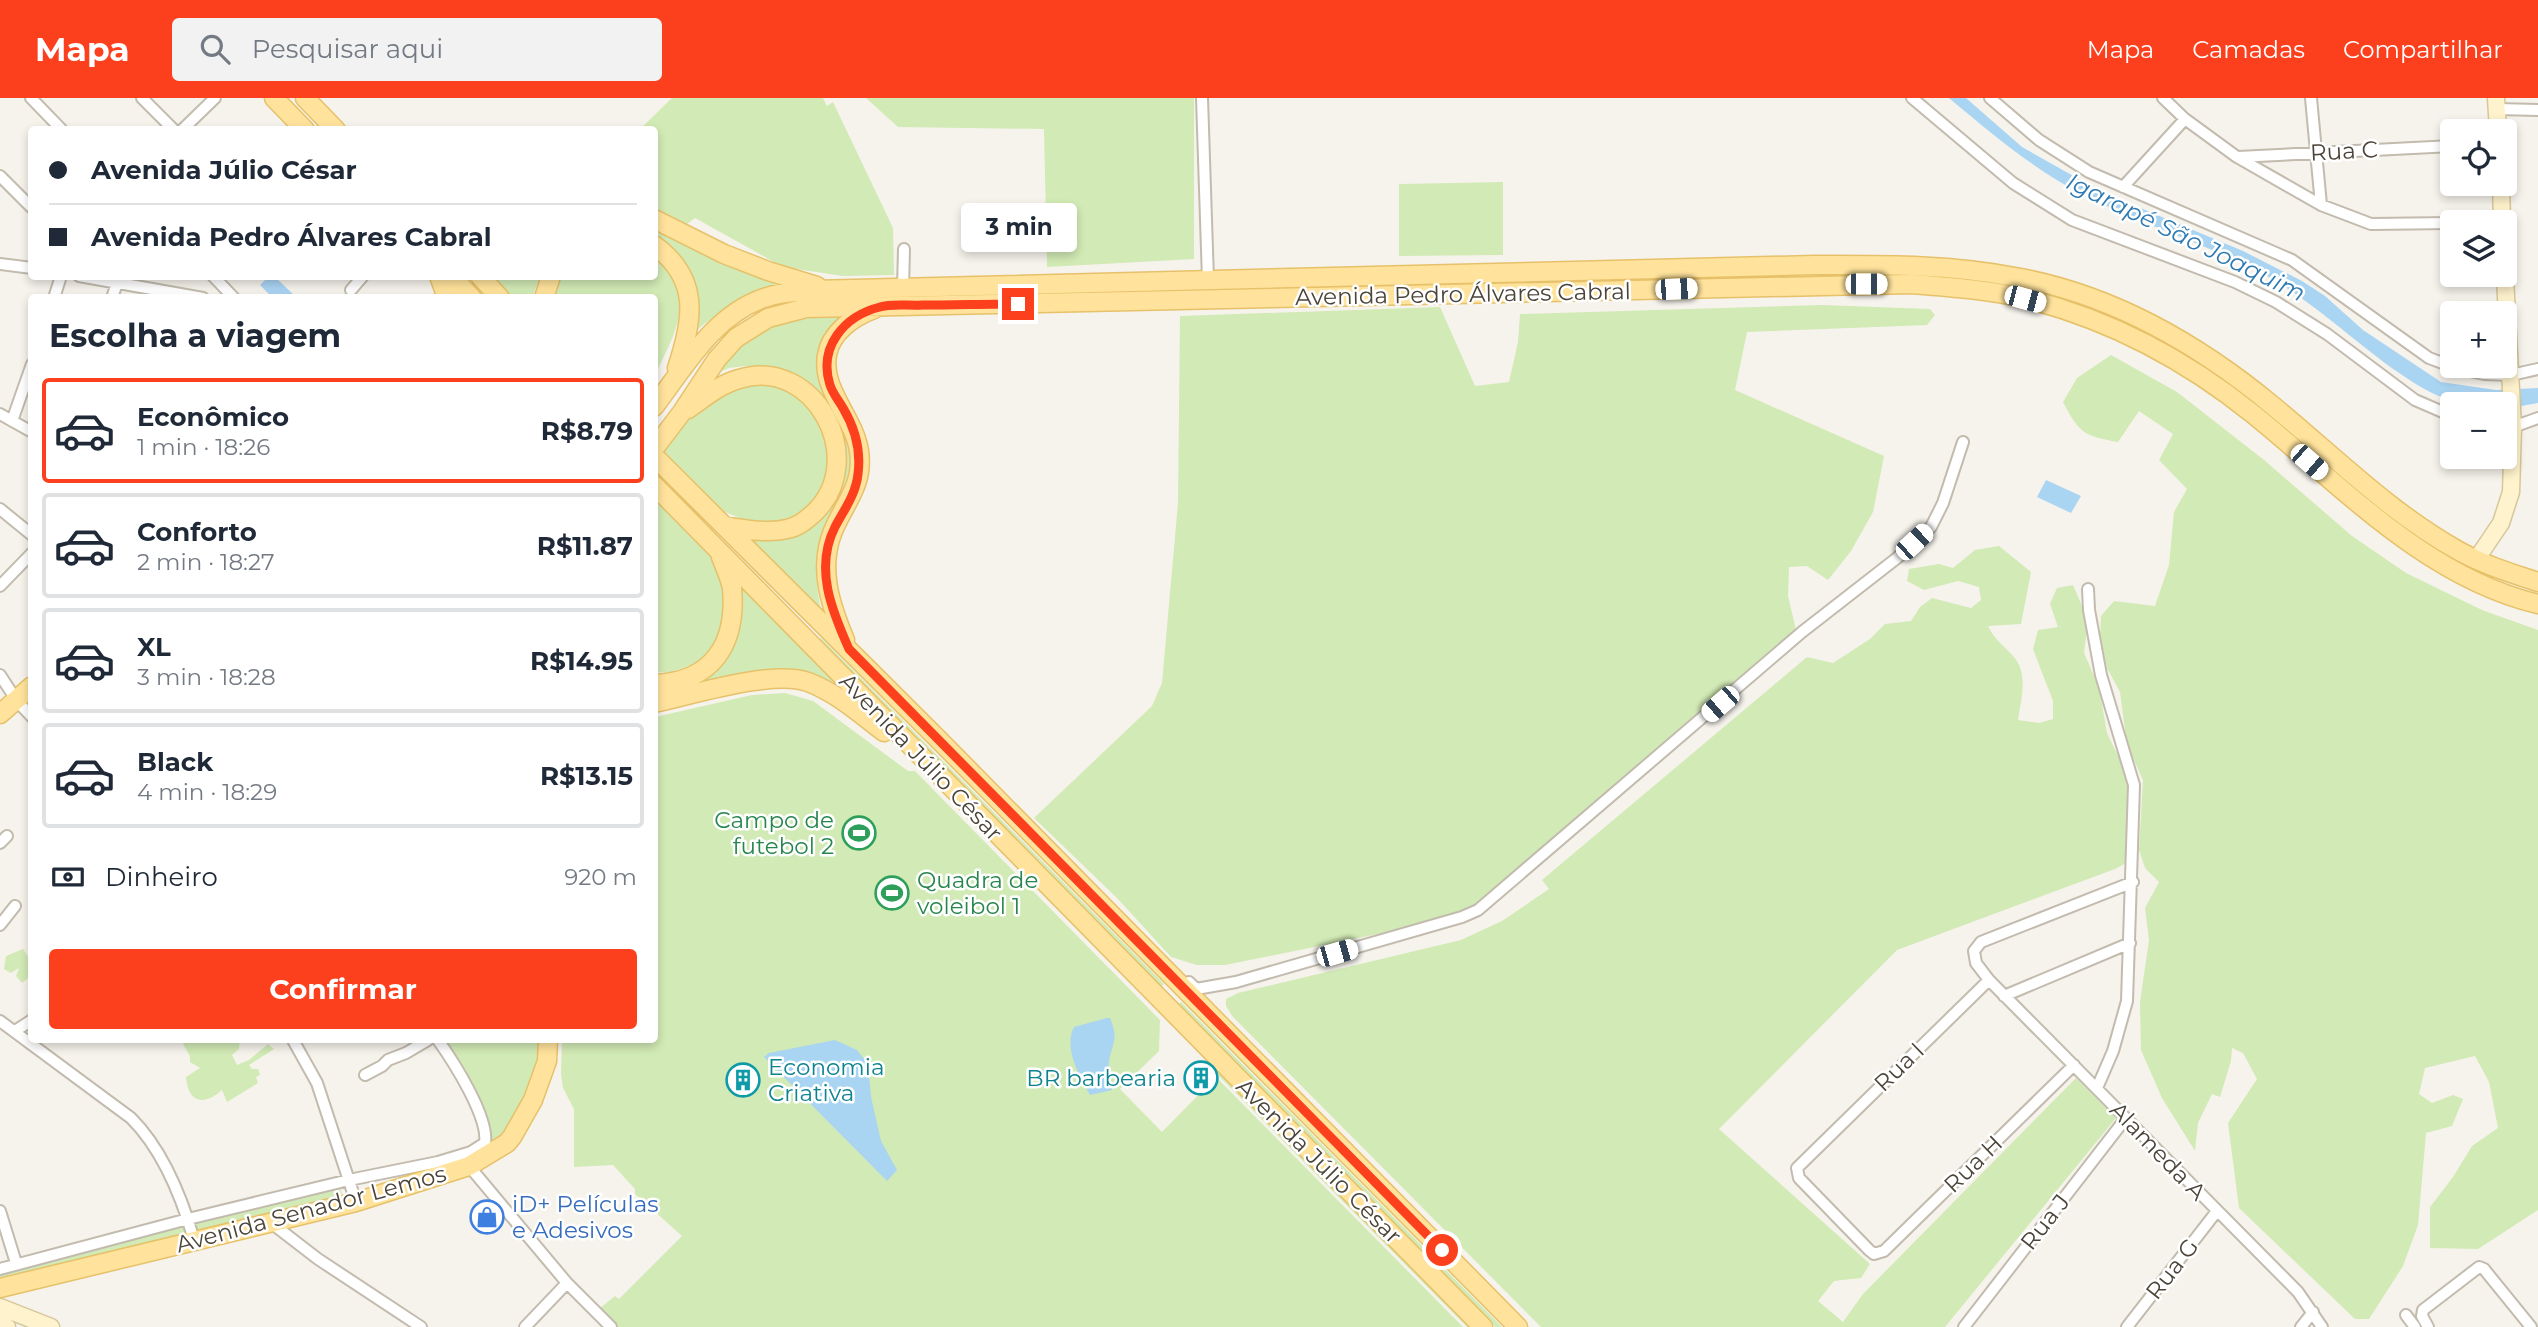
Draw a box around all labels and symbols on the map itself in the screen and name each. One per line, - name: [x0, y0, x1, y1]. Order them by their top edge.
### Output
- street label: Rua C: [2309, 135, 2379, 167]
- water label: Igarapé São Joaquim: [2062, 166, 2310, 308]
- callout: 3 min: [960, 202, 1076, 252]
- car: [1846, 274, 1888, 295]
- street label: Avenida Pedro Álvares Cabral: [1295, 277, 1631, 311]
- car: [1655, 278, 1698, 300]
- car: [2002, 283, 2049, 315]
- route end: [1002, 288, 1034, 320]
- car: [2287, 440, 2332, 484]
- car: [1892, 520, 1937, 564]
- street label: Avenida Júlio César: [834, 667, 1008, 847]
- car: [1698, 682, 1743, 726]
- place label: Campo de futebol 2: [714, 806, 834, 860]
- sports icon: Campo de futebol 2: [840, 814, 878, 852]
- place label: Quadra de voleibol 1: [917, 866, 1038, 920]
- sports icon: Quadra de voleibol 1: [873, 874, 911, 912]
- car: [1314, 937, 1361, 969]
- street label: Rua I: [1868, 1037, 1930, 1097]
- place label: Economia Criativa: [768, 1053, 885, 1107]
- building icon: BR barbearia: [1182, 1059, 1220, 1097]
- building icon: Economia Criativa: [724, 1061, 762, 1099]
- place label: BR barbearia: [1026, 1064, 1176, 1092]
- street label: Avenida Júlio César: [1230, 1072, 1408, 1250]
- street label: Alameda A: [2104, 1096, 2212, 1206]
- street label: Rua H: [1938, 1129, 2008, 1199]
- street label: Avenida Senador Lemos: [173, 1159, 449, 1259]
- street label: Rua J: [2015, 1188, 2075, 1256]
- place label: iD+ Películas e Adesivos: [512, 1190, 658, 1244]
- shop icon: iD+ Películas e Adesivos: [468, 1198, 506, 1236]
- street label: Rua G: [2140, 1233, 2204, 1305]
- route start: [1426, 1234, 1458, 1266]

